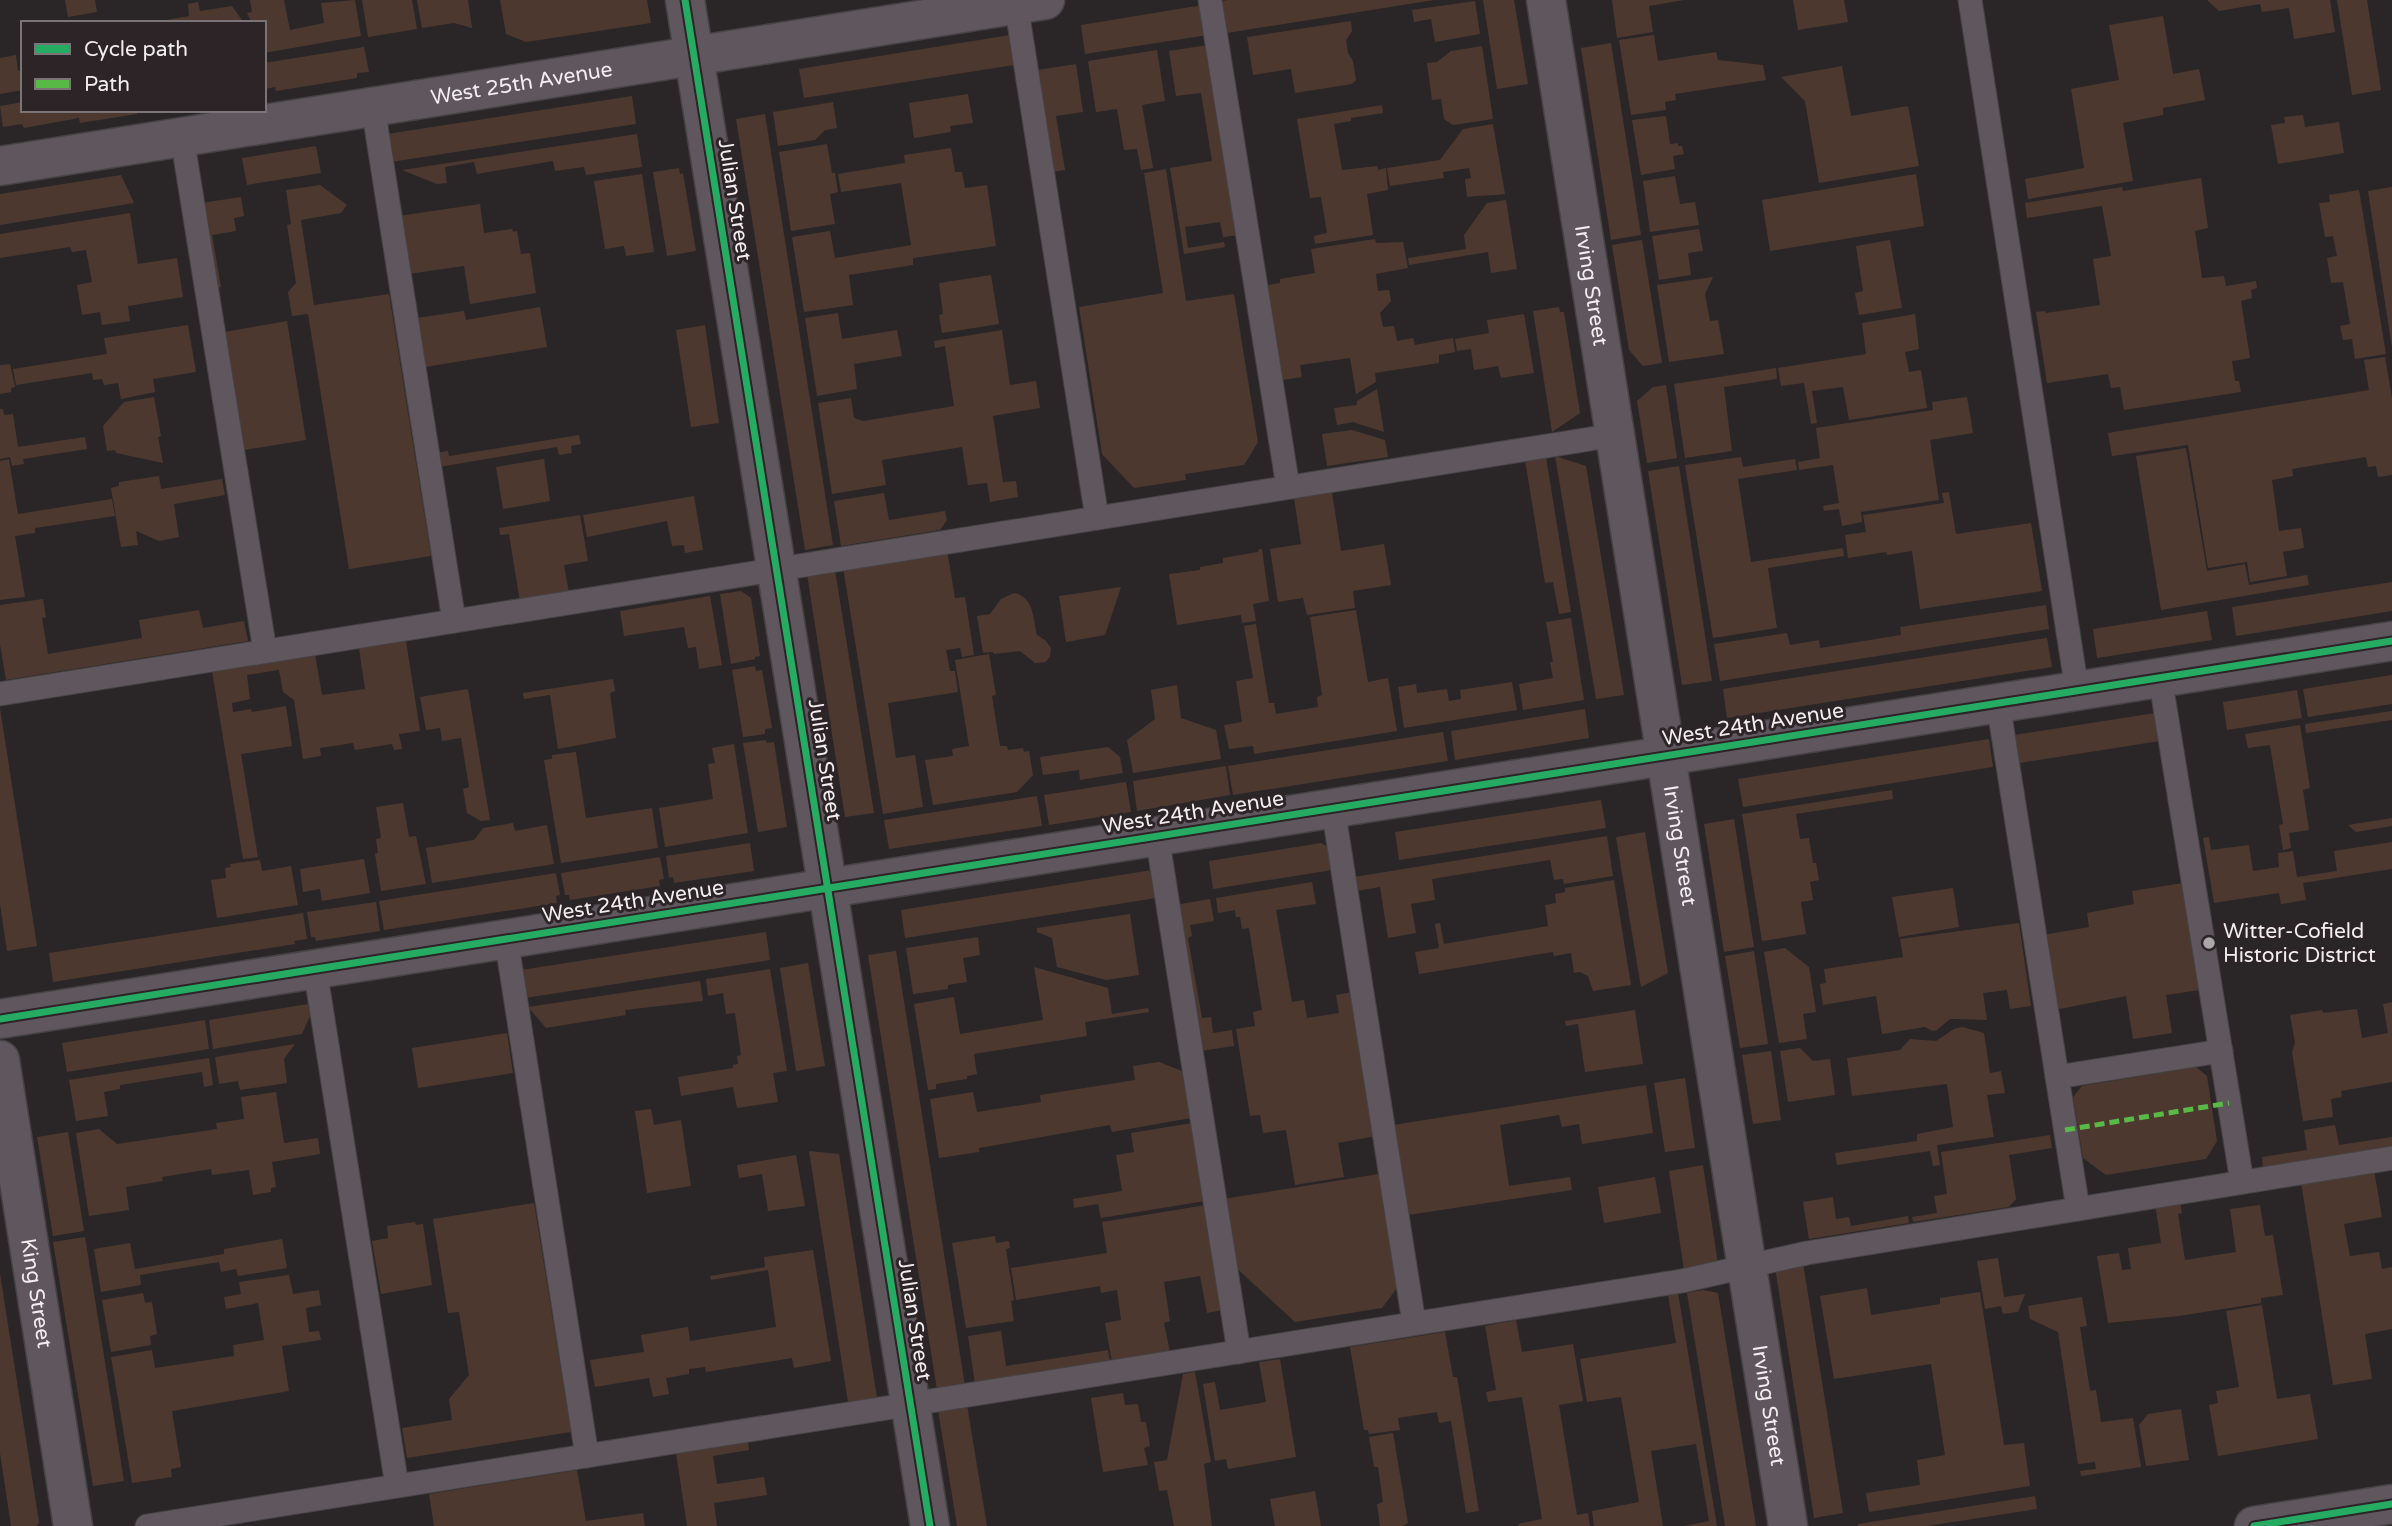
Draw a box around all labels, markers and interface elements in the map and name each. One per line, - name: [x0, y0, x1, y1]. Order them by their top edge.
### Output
- legend: [21, 21, 266, 112]
- text: Cycle path: [84, 37, 188, 62]
- street label: West 25th Avenue: [429, 57, 614, 110]
- text: Path: [84, 72, 130, 97]
- street label: Julian Street: [713, 137, 756, 263]
- street label: Irving Street: [1569, 223, 1613, 348]
- street label: Julian Street: [803, 697, 846, 823]
- street label: West 24th Avenue: [1661, 698, 1846, 751]
- street label: Irving Street: [1658, 783, 1701, 908]
- street label: West 24th Avenue: [1101, 786, 1286, 839]
- street label: West 24th Avenue: [541, 875, 726, 928]
- place label: Witter-Cofield Historic District: [2223, 919, 2376, 968]
- marker: Witter-Cofield Historic District: [2201, 935, 2217, 951]
- street label: King Street: [15, 1237, 57, 1350]
- street label: Julian Street: [893, 1257, 936, 1383]
- street label: Irving Street: [1747, 1343, 1790, 1468]

